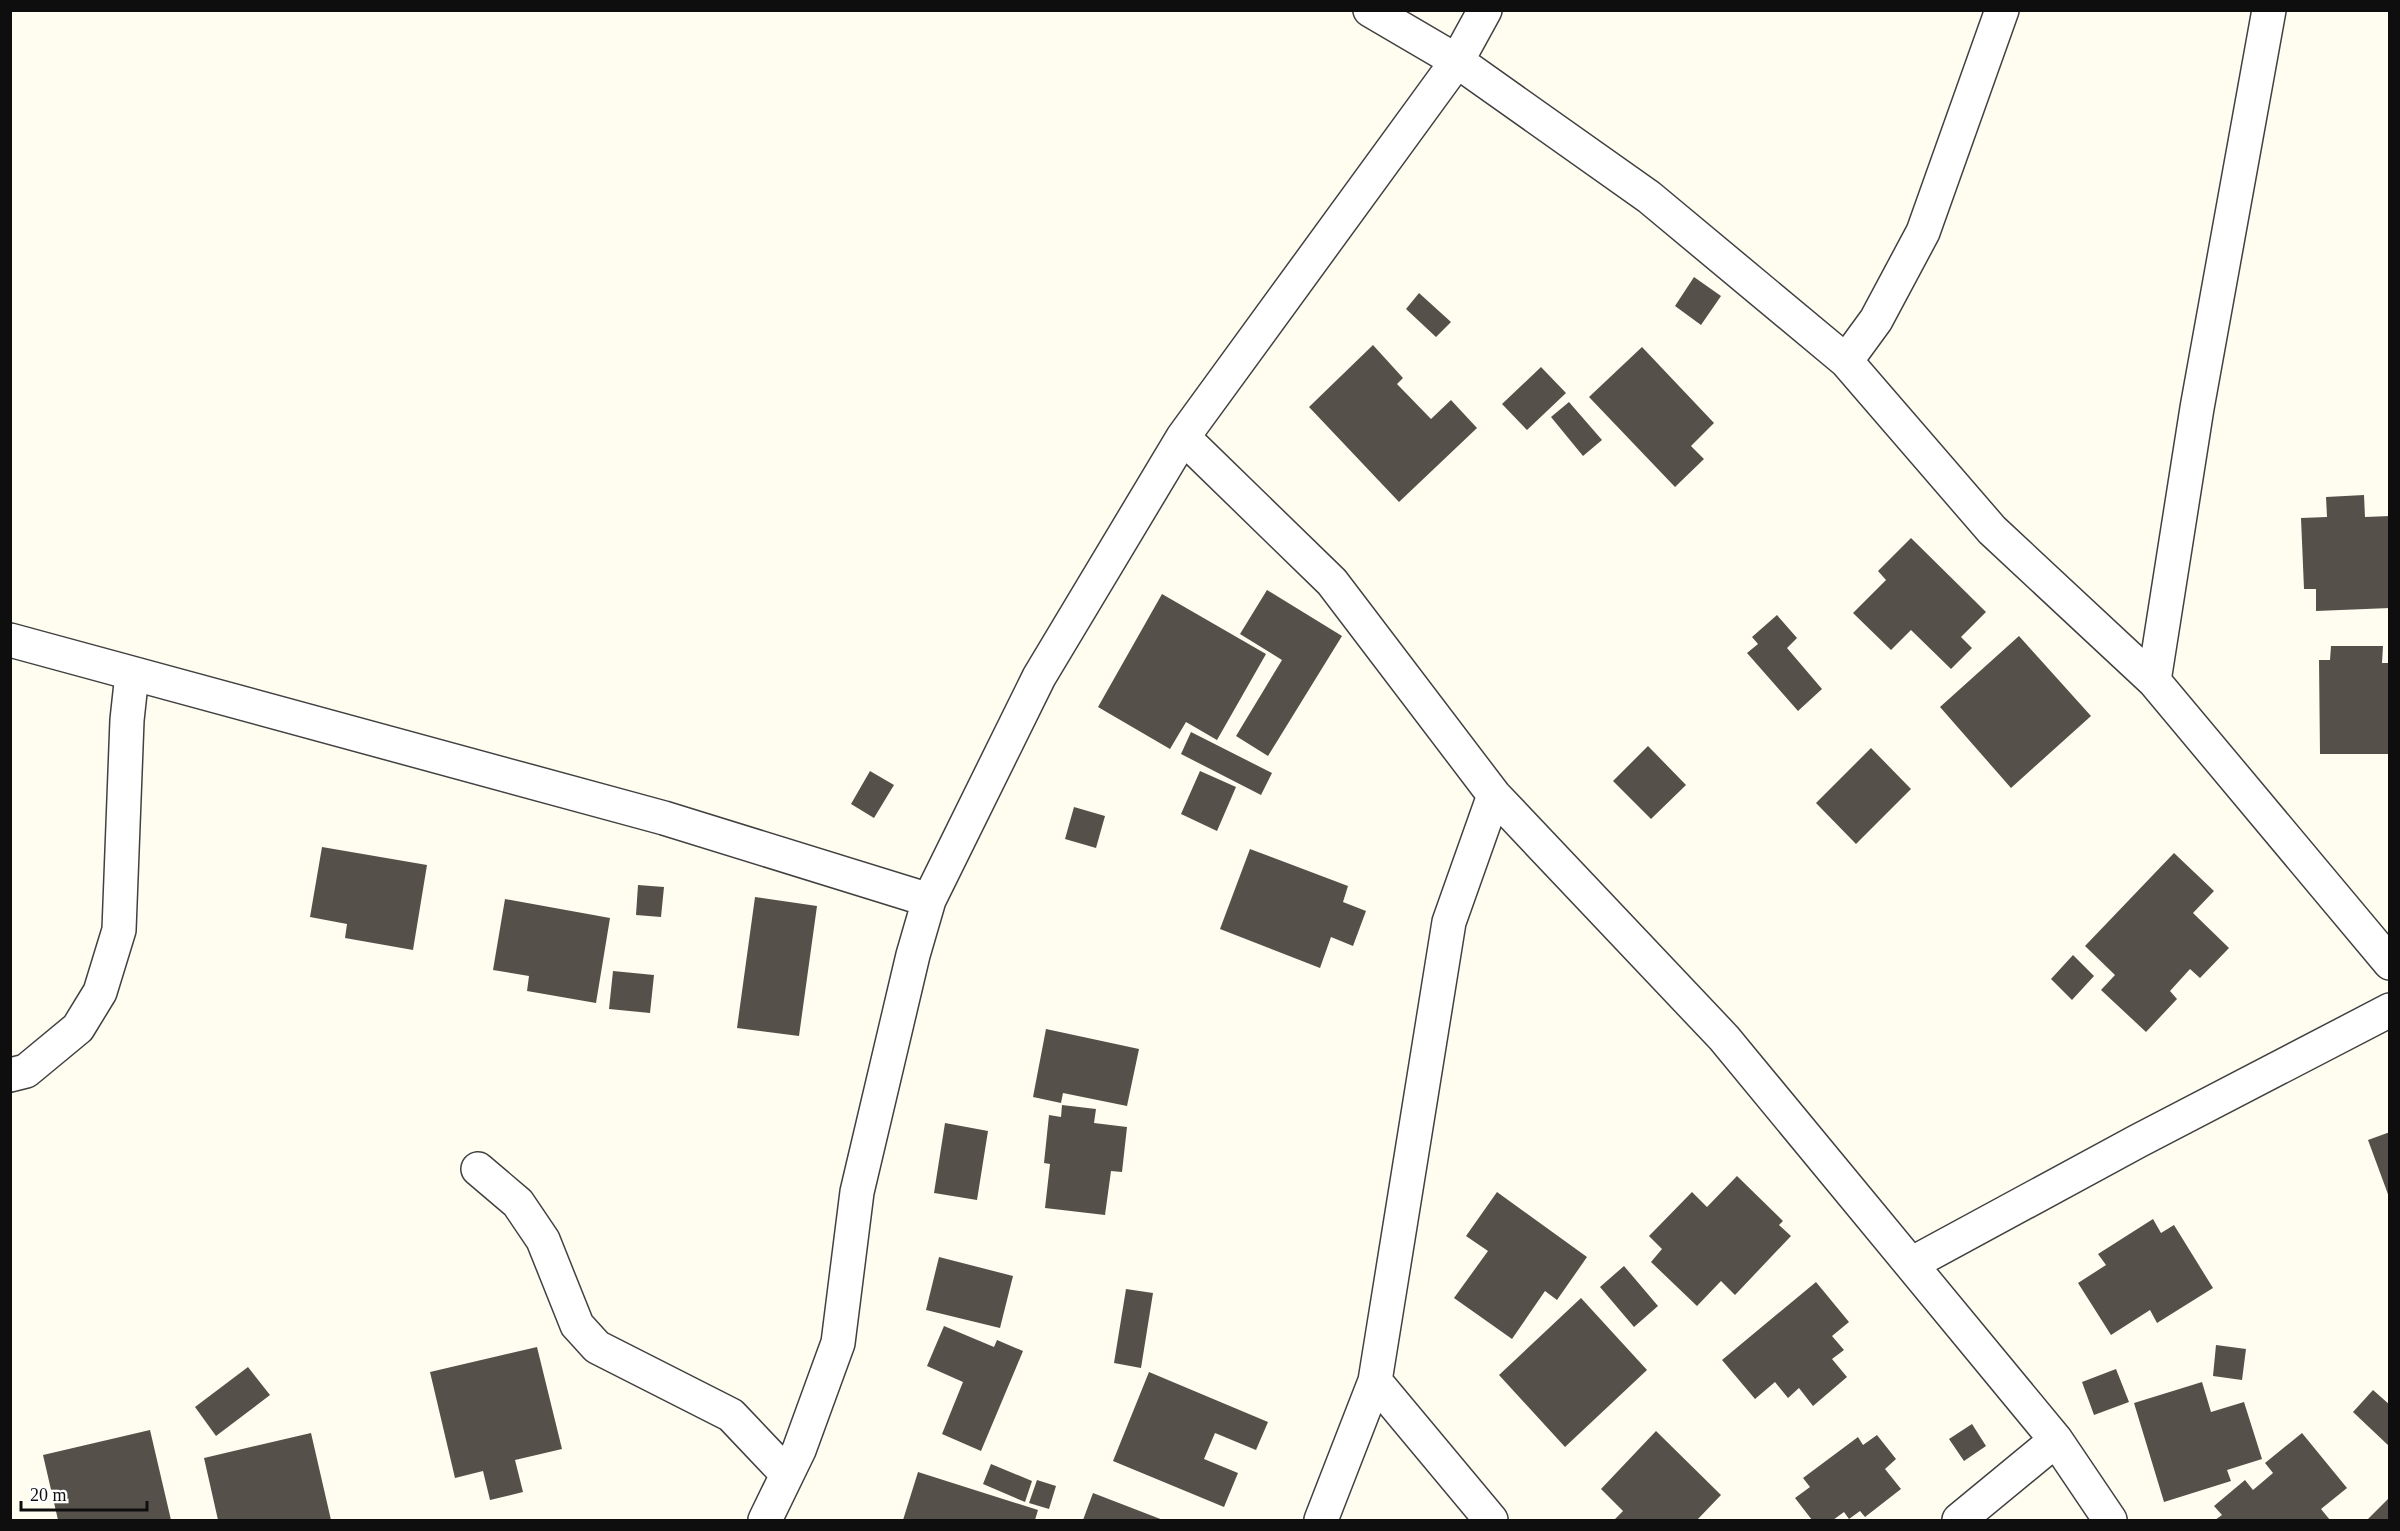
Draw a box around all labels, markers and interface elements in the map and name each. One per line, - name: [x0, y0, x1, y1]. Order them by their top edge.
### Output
- scale bar: [21, 1474, 147, 1512]
- text: 20 m: [30, 1485, 67, 1505]

